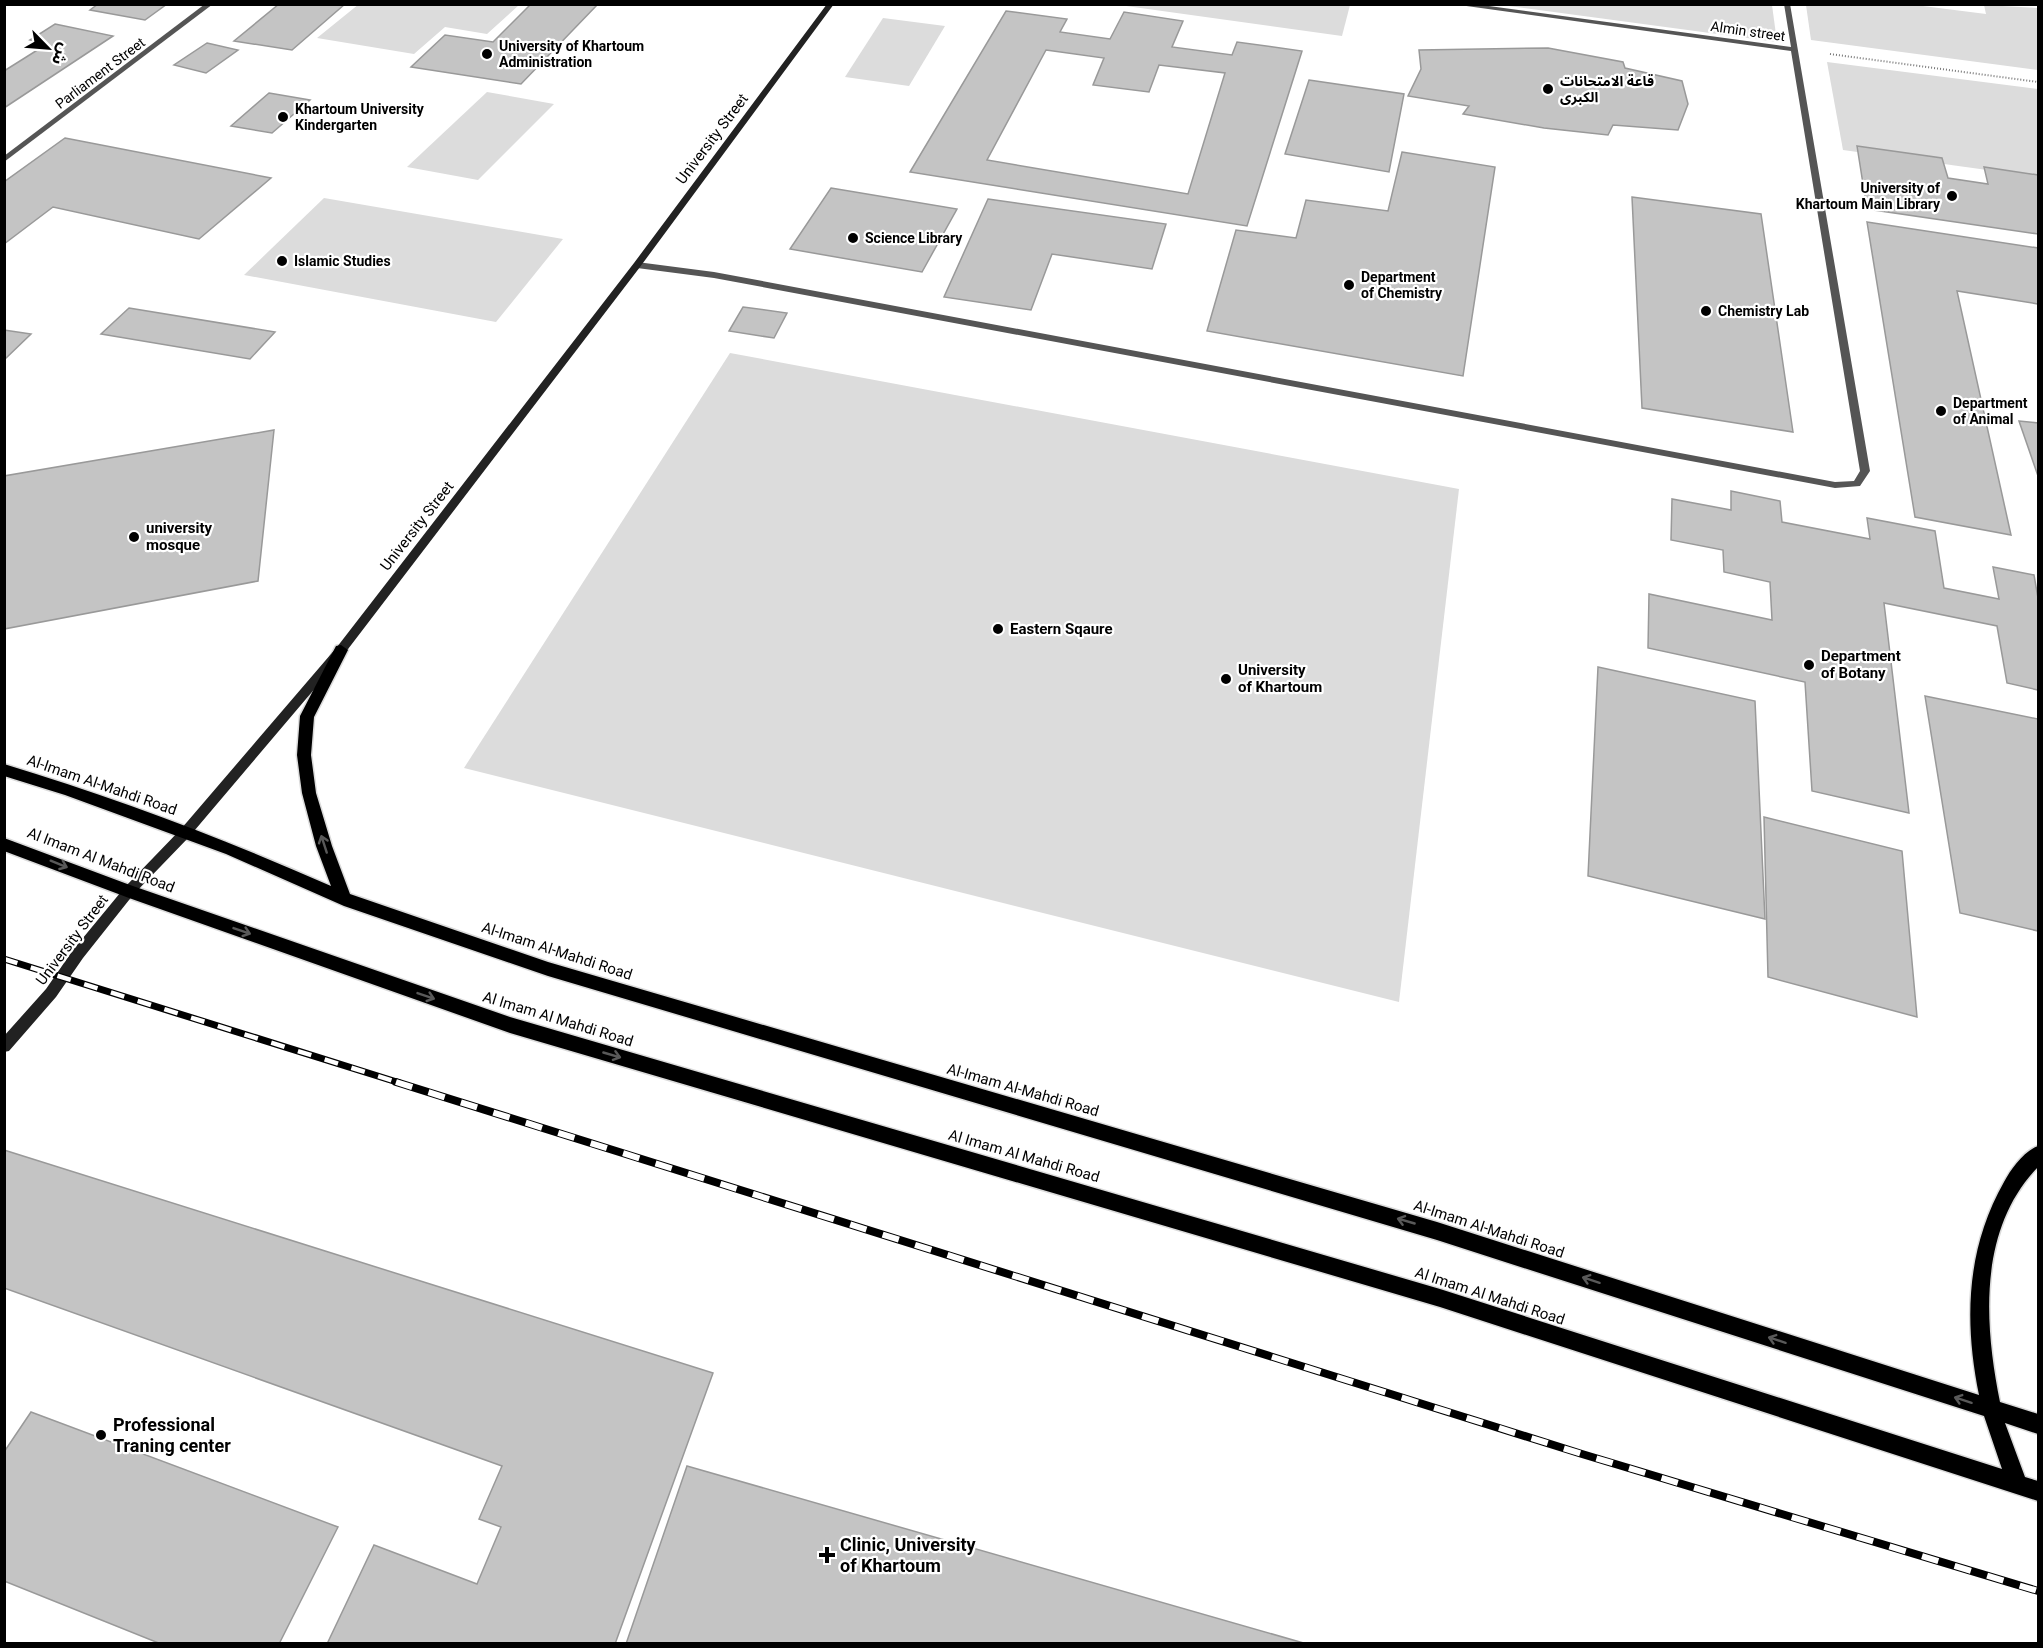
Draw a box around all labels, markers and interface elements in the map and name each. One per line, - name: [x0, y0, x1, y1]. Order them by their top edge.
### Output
- north arrow: [18, 18, 78, 78]
- street label: Almin street: [1710, 18, 1787, 44]
- street label: Parliament Street: [52, 34, 148, 112]
- place label: University of Khartoum Administration: [499, 38, 644, 70]
- text: ش: [48, 40, 74, 68]
- marker: University of Khartoum Administration: [480, 47, 494, 61]
- place label: قاعة الامتحانات الكبرى: [1560, 73, 1654, 106]
- marker: قاعة الامتحانات الكبرى: [1541, 82, 1555, 96]
- street label: University Street: [672, 90, 752, 188]
- place label: Khartoum University Kindergarten: [295, 101, 425, 133]
- marker: Khartoum University Kindergarten: [276, 110, 290, 124]
- place label: University of Khartoum Main Library: [1796, 180, 1941, 212]
- marker: University of Khartoum Main Library: [1945, 189, 1959, 203]
- place label: Science Library: [865, 230, 963, 246]
- marker: Science Library: [846, 231, 860, 245]
- place label: Islamic Studies: [294, 253, 391, 269]
- marker: Islamic Studies: [275, 254, 289, 268]
- place label: Department of Chemistry: [1361, 269, 1443, 301]
- marker: Department of Chemistry: [1342, 278, 1356, 292]
- place label: Chemistry Lab: [1718, 303, 1809, 319]
- marker: Chemistry Lab: [1699, 304, 1713, 318]
- place label: Department of Animal: [1953, 395, 2028, 427]
- marker: Department of Animal: [1934, 404, 1948, 418]
- street label: University Street: [376, 478, 458, 574]
- place label: university mosque: [146, 519, 213, 554]
- marker: university mosque: [127, 530, 141, 544]
- place label: Eastern Sqaure: [1010, 620, 1113, 638]
- marker: Eastern Sqaure: [991, 622, 1005, 636]
- place label: Department of Botany: [1821, 647, 1901, 682]
- marker: Department of Botany: [1802, 658, 1816, 672]
- place label: University of Khartoum: [1238, 661, 1322, 696]
- marker: University of Khartoum: [1219, 672, 1233, 686]
- street label: Al-Imam Al-Mahdi Road: [25, 751, 179, 819]
- street label: Al Imam Al Mahdi Road: [25, 824, 177, 896]
- one-way arrow: [317, 835, 328, 854]
- one-way arrow: [50, 859, 68, 870]
- street label: University Street: [32, 891, 112, 989]
- street label: Al-Imam Al-Mahdi Road: [479, 918, 635, 984]
- one-way arrow: [232, 927, 251, 938]
- street label: Al Imam Al Mahdi Road: [481, 988, 635, 1050]
- one-way arrow: [416, 991, 435, 1002]
- one-way arrow: [602, 1049, 621, 1061]
- street label: Al-Imam Al-Mahdi Road: [945, 1060, 1101, 1120]
- street label: Al Imam Al Mahdi Road: [946, 1126, 1102, 1186]
- street label: Al-Imam Al-Mahdi Road: [1411, 1196, 1567, 1262]
- one-way arrow: [1396, 1215, 1415, 1226]
- street label: Al Imam Al Mahdi Road: [1413, 1263, 1567, 1329]
- one-way arrow: [1582, 1274, 1601, 1285]
- one-way arrow: [1768, 1334, 1787, 1345]
- one-way arrow: [1954, 1394, 1973, 1405]
- place label: Professional Traning center: [113, 1414, 231, 1456]
- marker: Professional Traning center: [94, 1428, 108, 1442]
- place label: Clinic, University of Khartoum: [840, 1534, 977, 1576]
- marker: Clinic, University of Khartoum: [818, 1546, 836, 1564]

